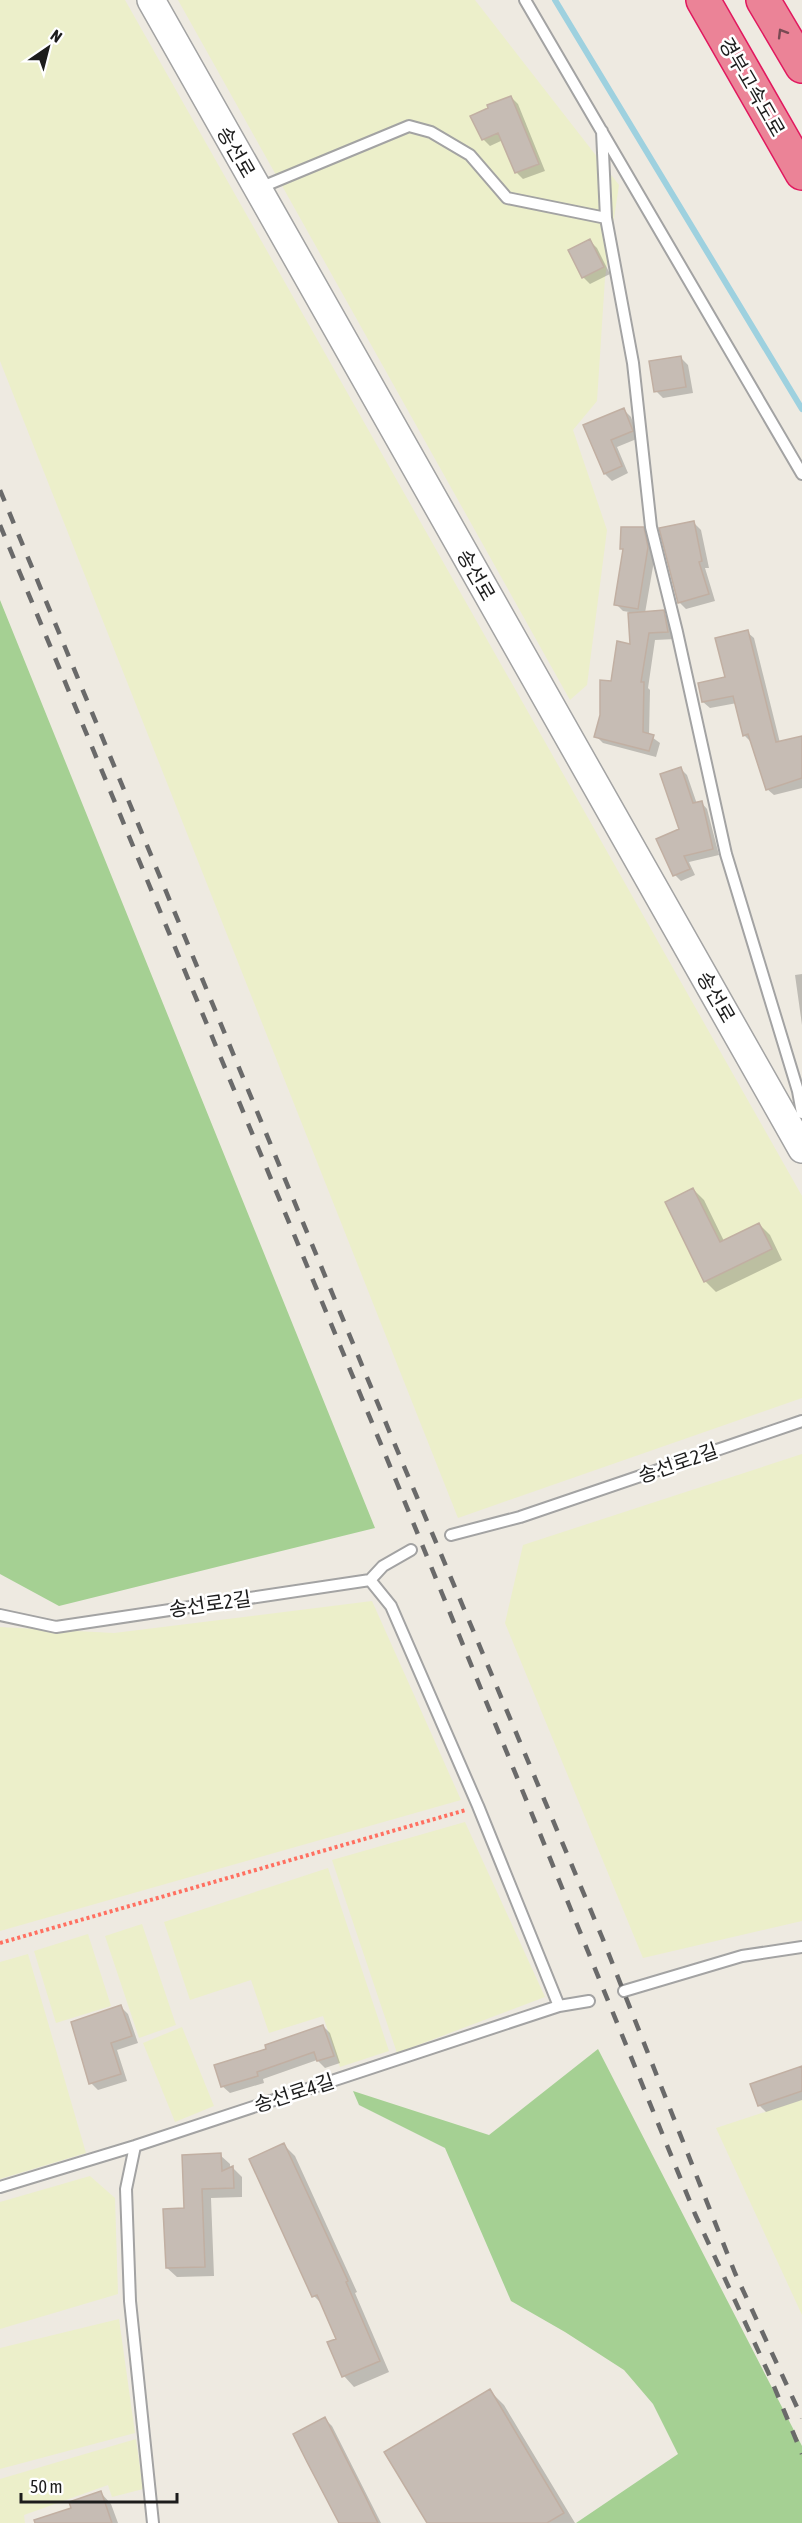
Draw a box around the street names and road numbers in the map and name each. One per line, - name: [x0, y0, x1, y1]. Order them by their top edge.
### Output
- street label: 경부고속도로: [715, 33, 790, 140]
- street label: 송선로: [213, 122, 260, 181]
- street label: 송선로: [453, 545, 500, 604]
- street label: 송선로: [693, 967, 740, 1026]
- street label: 송선로2길: [635, 1438, 721, 1487]
- street label: 송선로2길: [167, 1586, 253, 1621]
- street label: 송선로4길: [251, 2069, 337, 2116]

